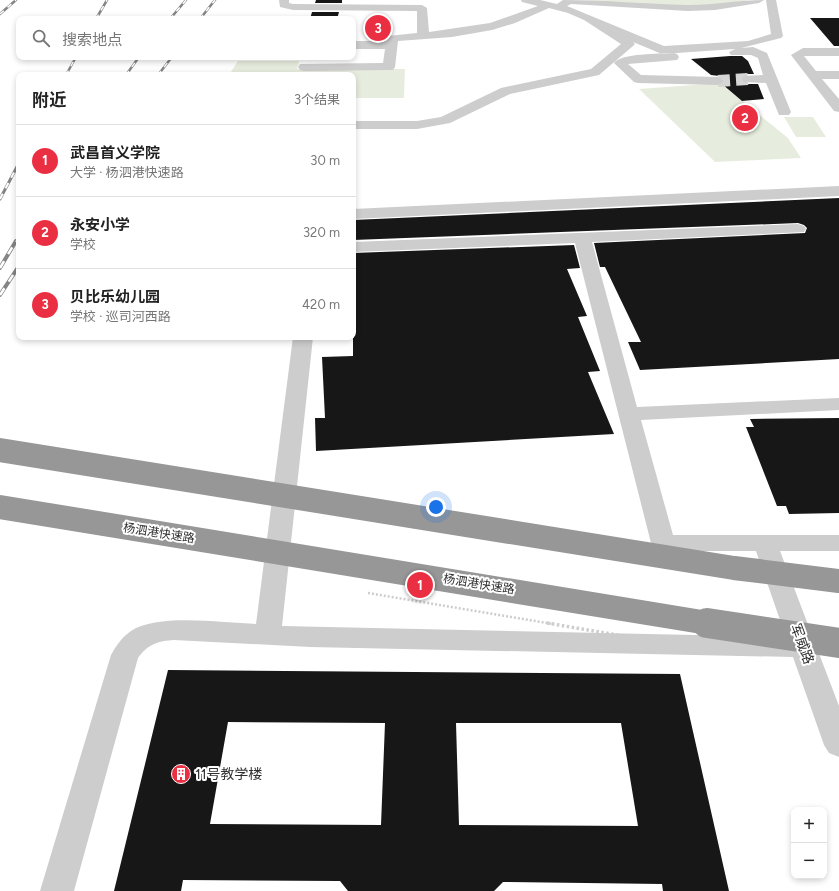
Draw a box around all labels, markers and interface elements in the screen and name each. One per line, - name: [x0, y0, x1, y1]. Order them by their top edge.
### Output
- pin: 3: [365, 13, 391, 43]
- search box: [16, 16, 356, 60]
- icon: search: [30, 27, 52, 49]
- text: 搜索地点: [62, 31, 122, 49]
- text: 附近: [32, 90, 66, 110]
- text: 3个结果: [294, 92, 340, 107]
- pin: 2: [732, 103, 758, 133]
- text: 武昌首义学院: [70, 144, 160, 162]
- text: 1: [42, 153, 48, 168]
- text: 30 m: [310, 153, 340, 168]
- text: 大学 · 杨泗港快速路: [70, 165, 184, 180]
- text: 永安小学: [70, 216, 130, 234]
- text: 2: [41, 225, 49, 240]
- text: 320 m: [303, 225, 340, 240]
- text: 学校: [70, 237, 96, 252]
- text: 贝比乐幼儿园: [70, 288, 160, 306]
- text: 3: [41, 297, 49, 312]
- text: 420 m: [302, 297, 340, 312]
- text: 学校 · 巡司河西路: [70, 309, 171, 324]
- your location: [426, 497, 446, 517]
- street label: 杨泗港快速路: [122, 520, 196, 546]
- pin: 1: [407, 570, 433, 600]
- street label: 杨泗港快速路: [442, 571, 516, 597]
- street label: 军威路: [787, 621, 817, 667]
- building icon: 11号教学楼: [170, 763, 192, 785]
- place label: 11号教学楼: [195, 766, 263, 783]
- map controls: [791, 807, 827, 879]
- button: +: [791, 807, 827, 843]
- button: −: [791, 843, 827, 879]

